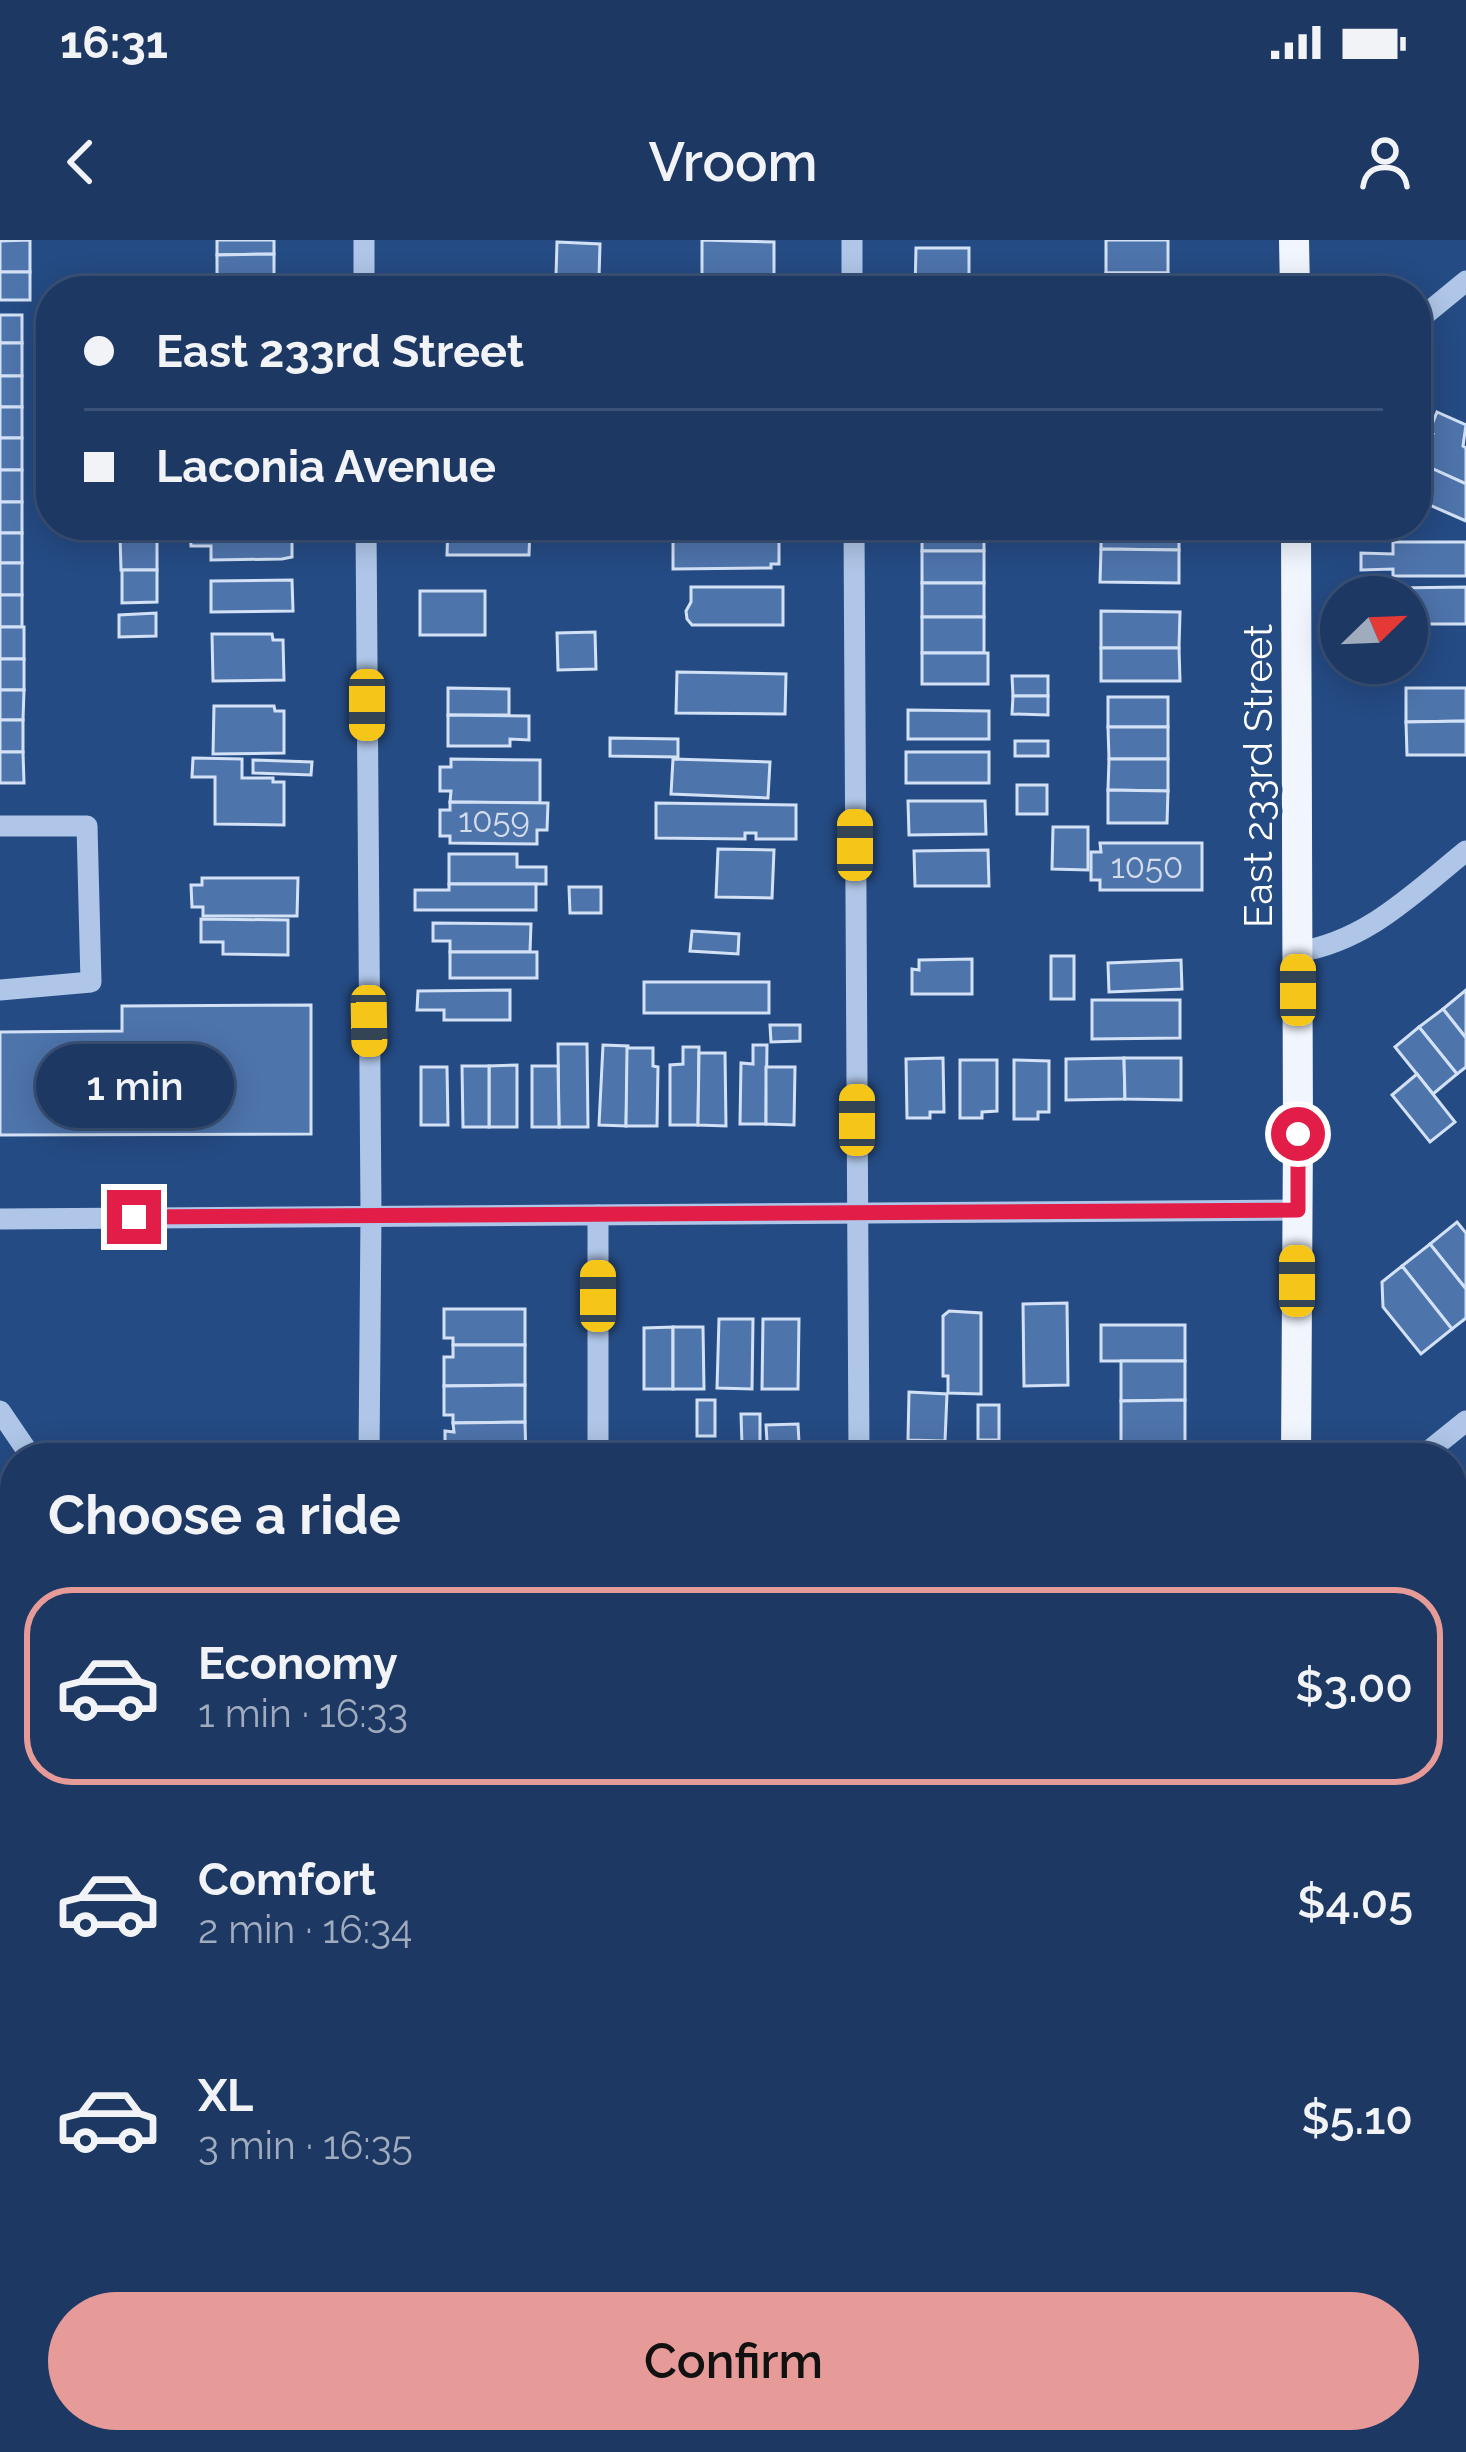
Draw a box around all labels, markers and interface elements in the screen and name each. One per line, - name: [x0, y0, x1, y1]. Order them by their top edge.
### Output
- text: 16:31: [60, 16, 168, 69]
- icon: back: [48, 129, 114, 195]
- icon: person: [1352, 129, 1418, 195]
- text: Vroom: [648, 130, 818, 194]
- text: East 233rd Street: [156, 325, 524, 378]
- text: Laconia Avenue: [156, 440, 496, 493]
- north arrow: [1320, 576, 1428, 684]
- map controls: [1320, 576, 1428, 684]
- street label: East 233rd Street: [1235, 624, 1281, 928]
- car: [349, 669, 385, 741]
- house number: 1059: [458, 801, 530, 840]
- car: [837, 809, 873, 881]
- house number: 1050: [1111, 847, 1183, 886]
- car: [1280, 954, 1316, 1026]
- car: [350, 985, 388, 1057]
- callout: 1 min: [35, 1043, 233, 1127]
- text: 1 min: [87, 1063, 183, 1109]
- car: [839, 1084, 875, 1156]
- route start: [1271, 1107, 1325, 1161]
- route end: [107, 1190, 161, 1244]
- car: [1279, 1245, 1315, 1317]
- car: [580, 1260, 616, 1332]
- text: Choose a ride: [48, 1483, 401, 1547]
- icon: car: [54, 1632, 162, 1740]
- text: Economy: [198, 1637, 398, 1690]
- text: $3.00: [1295, 1660, 1413, 1713]
- text: 1 min · 16:33: [198, 1690, 408, 1736]
- icon: car: [54, 1848, 162, 1956]
- text: Comfort: [198, 1853, 376, 1906]
- text: $4.05: [1297, 1876, 1413, 1929]
- text: 2 min · 16:34: [198, 1906, 412, 1952]
- icon: car: [54, 2064, 162, 2172]
- text: XL: [198, 2069, 253, 2122]
- text: $5.10: [1302, 2092, 1413, 2145]
- text: 3 min · 16:35: [198, 2122, 413, 2168]
- button: Confirm: [48, 2292, 1419, 2430]

